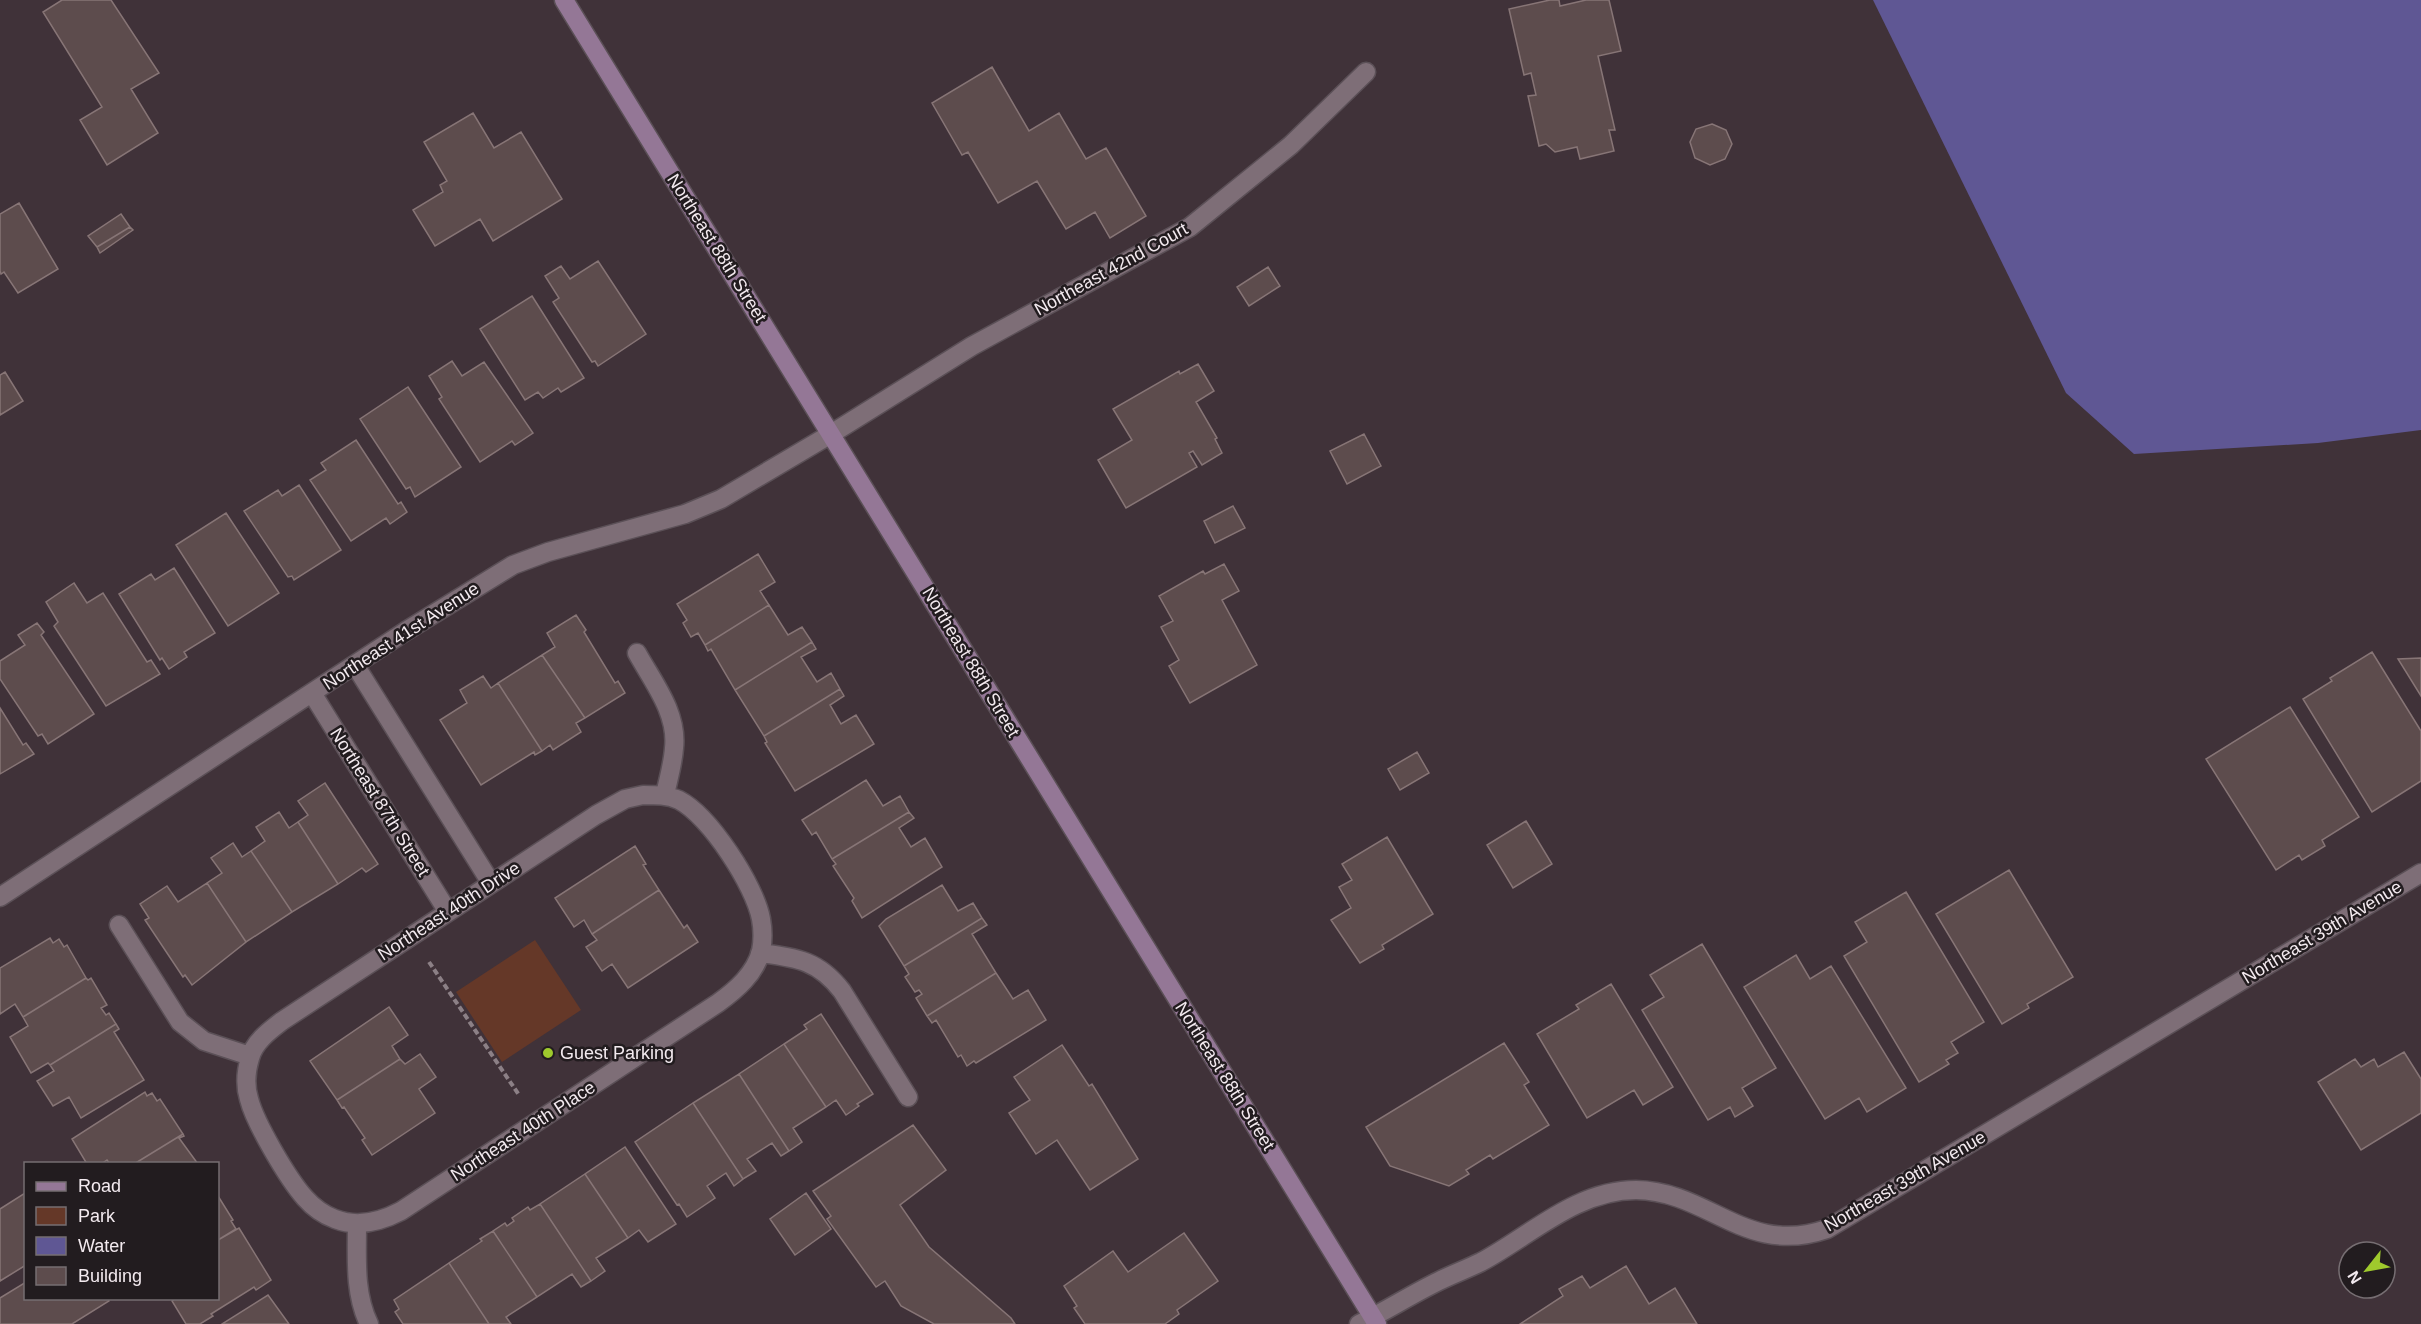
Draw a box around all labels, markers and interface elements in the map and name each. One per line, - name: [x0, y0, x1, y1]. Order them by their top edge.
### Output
- street label: Northeast 88th Street: [663, 170, 771, 326]
- street label: Northeast 42nd Court: [1031, 219, 1191, 319]
- street label: Northeast 41st Avenue: [319, 578, 483, 694]
- street label: Northeast 88th Street: [918, 584, 1024, 740]
- street label: Northeast 87th Street: [326, 724, 434, 880]
- street label: Northeast 40th Drive: [374, 858, 524, 964]
- street label: Northeast 39th Avenue: [2238, 876, 2406, 988]
- street label: Northeast 88th Street: [1171, 998, 1279, 1154]
- place label: Guest Parking: [560, 1043, 674, 1063]
- marker: Guest Parking: [541, 1046, 555, 1060]
- street label: Northeast 40th Place: [447, 1077, 599, 1185]
- street label: Northeast 39th Avenue: [1821, 1127, 1989, 1235]
- legend: [24, 1162, 219, 1300]
- text: Road: [78, 1176, 121, 1196]
- text: Park: [78, 1206, 116, 1226]
- text: Water: [78, 1236, 125, 1256]
- north arrow: [2337, 1240, 2397, 1300]
- text: Building: [78, 1266, 142, 1286]
- text: N: [2344, 1268, 2365, 1287]

